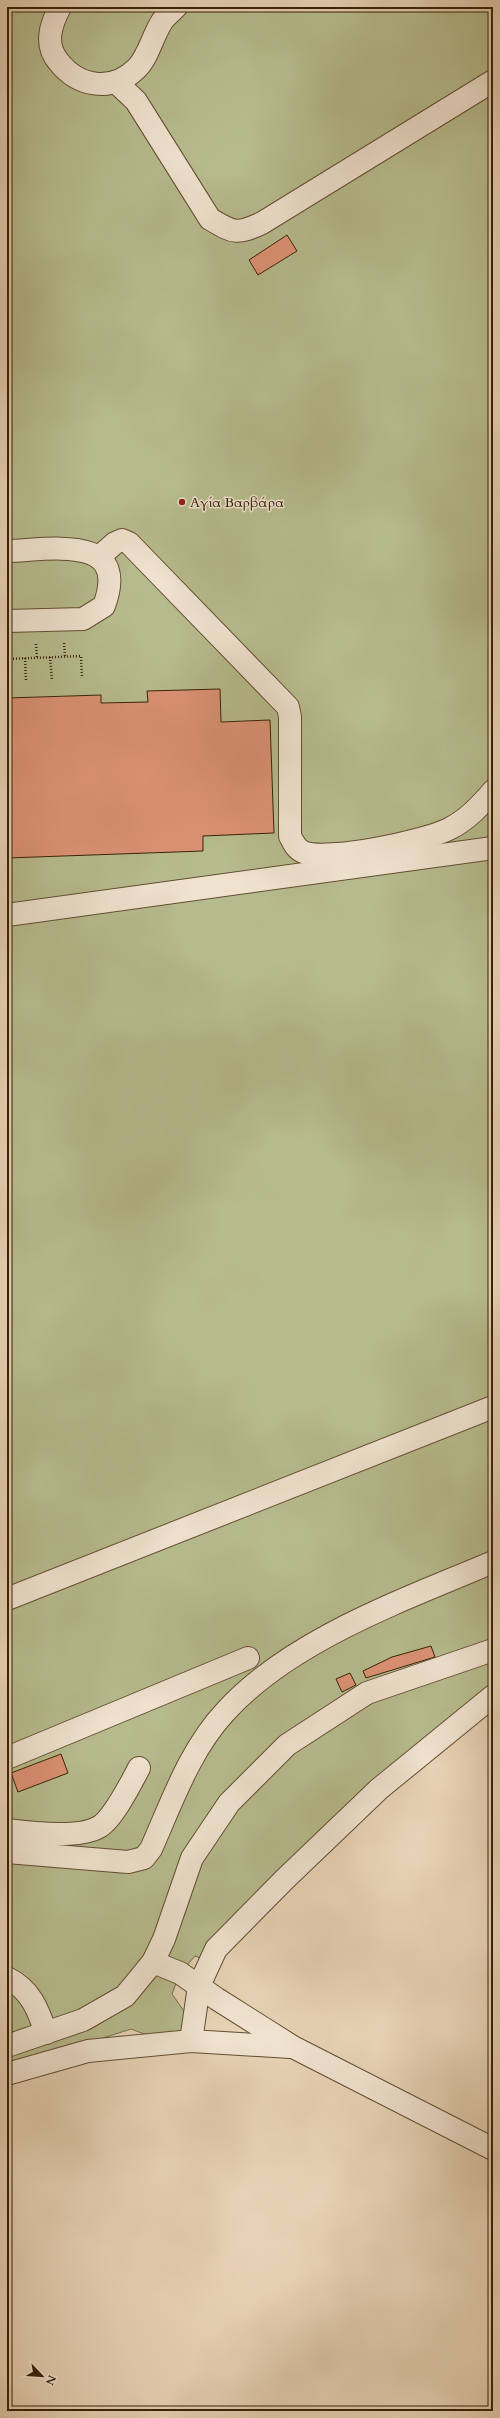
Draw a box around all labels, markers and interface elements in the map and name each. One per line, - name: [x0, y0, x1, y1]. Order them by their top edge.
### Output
- place label: Αγία Βαρβάρα: [190, 493, 284, 512]
- marker: Αγία Βαρβάρα: [177, 497, 187, 507]
- north arrow: [22, 2356, 62, 2396]
- text: N: [42, 2373, 59, 2388]

